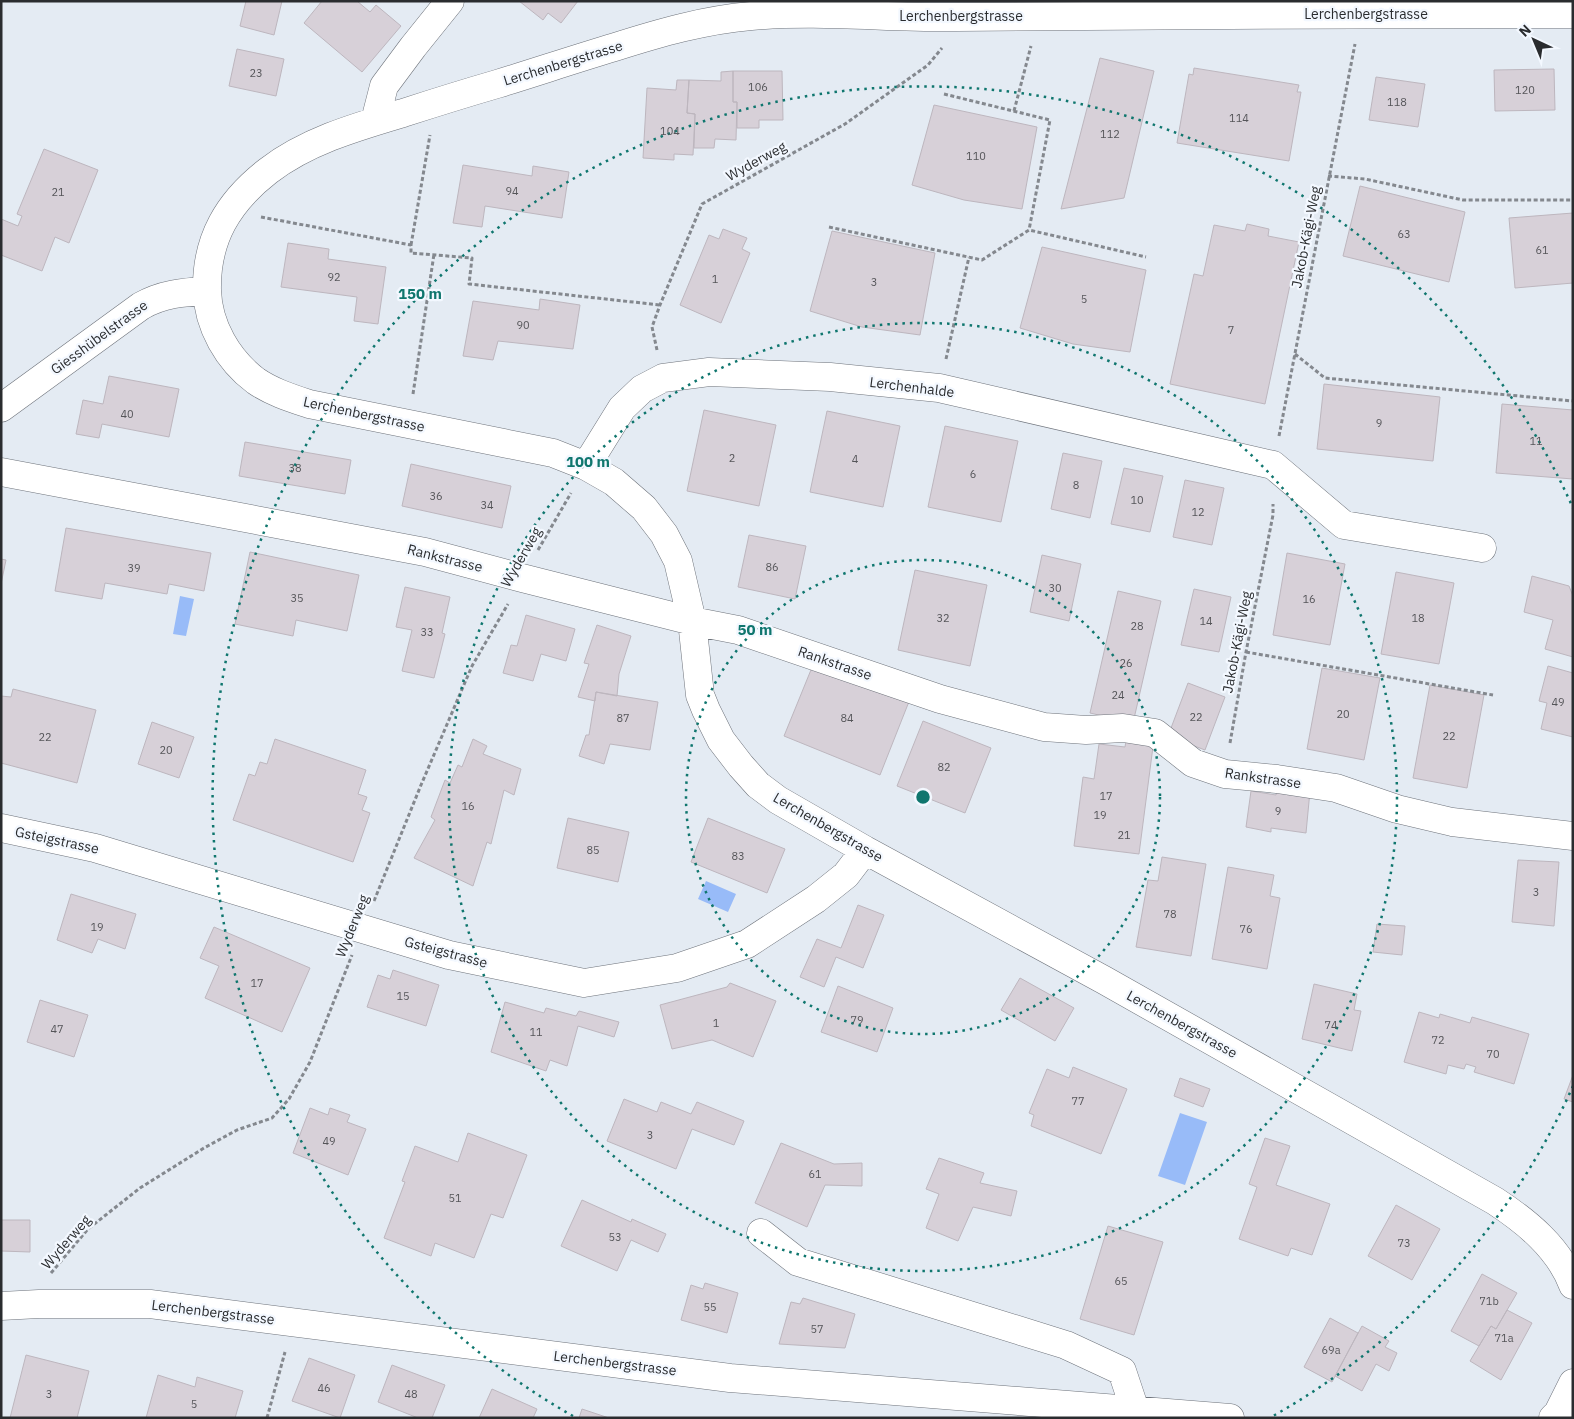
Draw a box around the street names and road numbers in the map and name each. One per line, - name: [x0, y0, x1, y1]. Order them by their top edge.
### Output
- street label: Lerchenbergstrasse: [1304, 5, 1428, 23]
- street label: Lerchenbergstrasse: [899, 7, 1023, 25]
- street label: Lerchenbergstrasse: [501, 36, 625, 90]
- street label: Wyderweg: [723, 137, 790, 185]
- street label: Jakob-Kägi-Weg: [1287, 184, 1325, 289]
- street label: Giesshübelstrasse: [47, 296, 151, 378]
- street label: Lerchenhalde: [869, 373, 956, 401]
- street label: Lerchenbergstrasse: [302, 392, 427, 436]
- street label: Wyderweg: [497, 523, 546, 590]
- street label: Rankstrasse: [406, 540, 485, 576]
- street label: Jakob-Kägi-Weg: [1218, 589, 1256, 694]
- street label: Rankstrasse: [796, 642, 875, 684]
- street label: Rankstrasse: [1224, 764, 1303, 792]
- street label: Lerchenbergstrasse: [770, 788, 886, 866]
- street label: Gsteigstrasse: [13, 822, 101, 858]
- street label: Wyderweg: [331, 891, 373, 960]
- street label: Gsteigstrasse: [402, 932, 490, 972]
- street label: Lerchenbergstrasse: [1124, 986, 1241, 1062]
- street label: Wyderweg: [38, 1211, 95, 1273]
- street label: Lerchenbergstrasse: [151, 1296, 276, 1329]
- street label: Lerchenbergstrasse: [553, 1347, 678, 1380]

